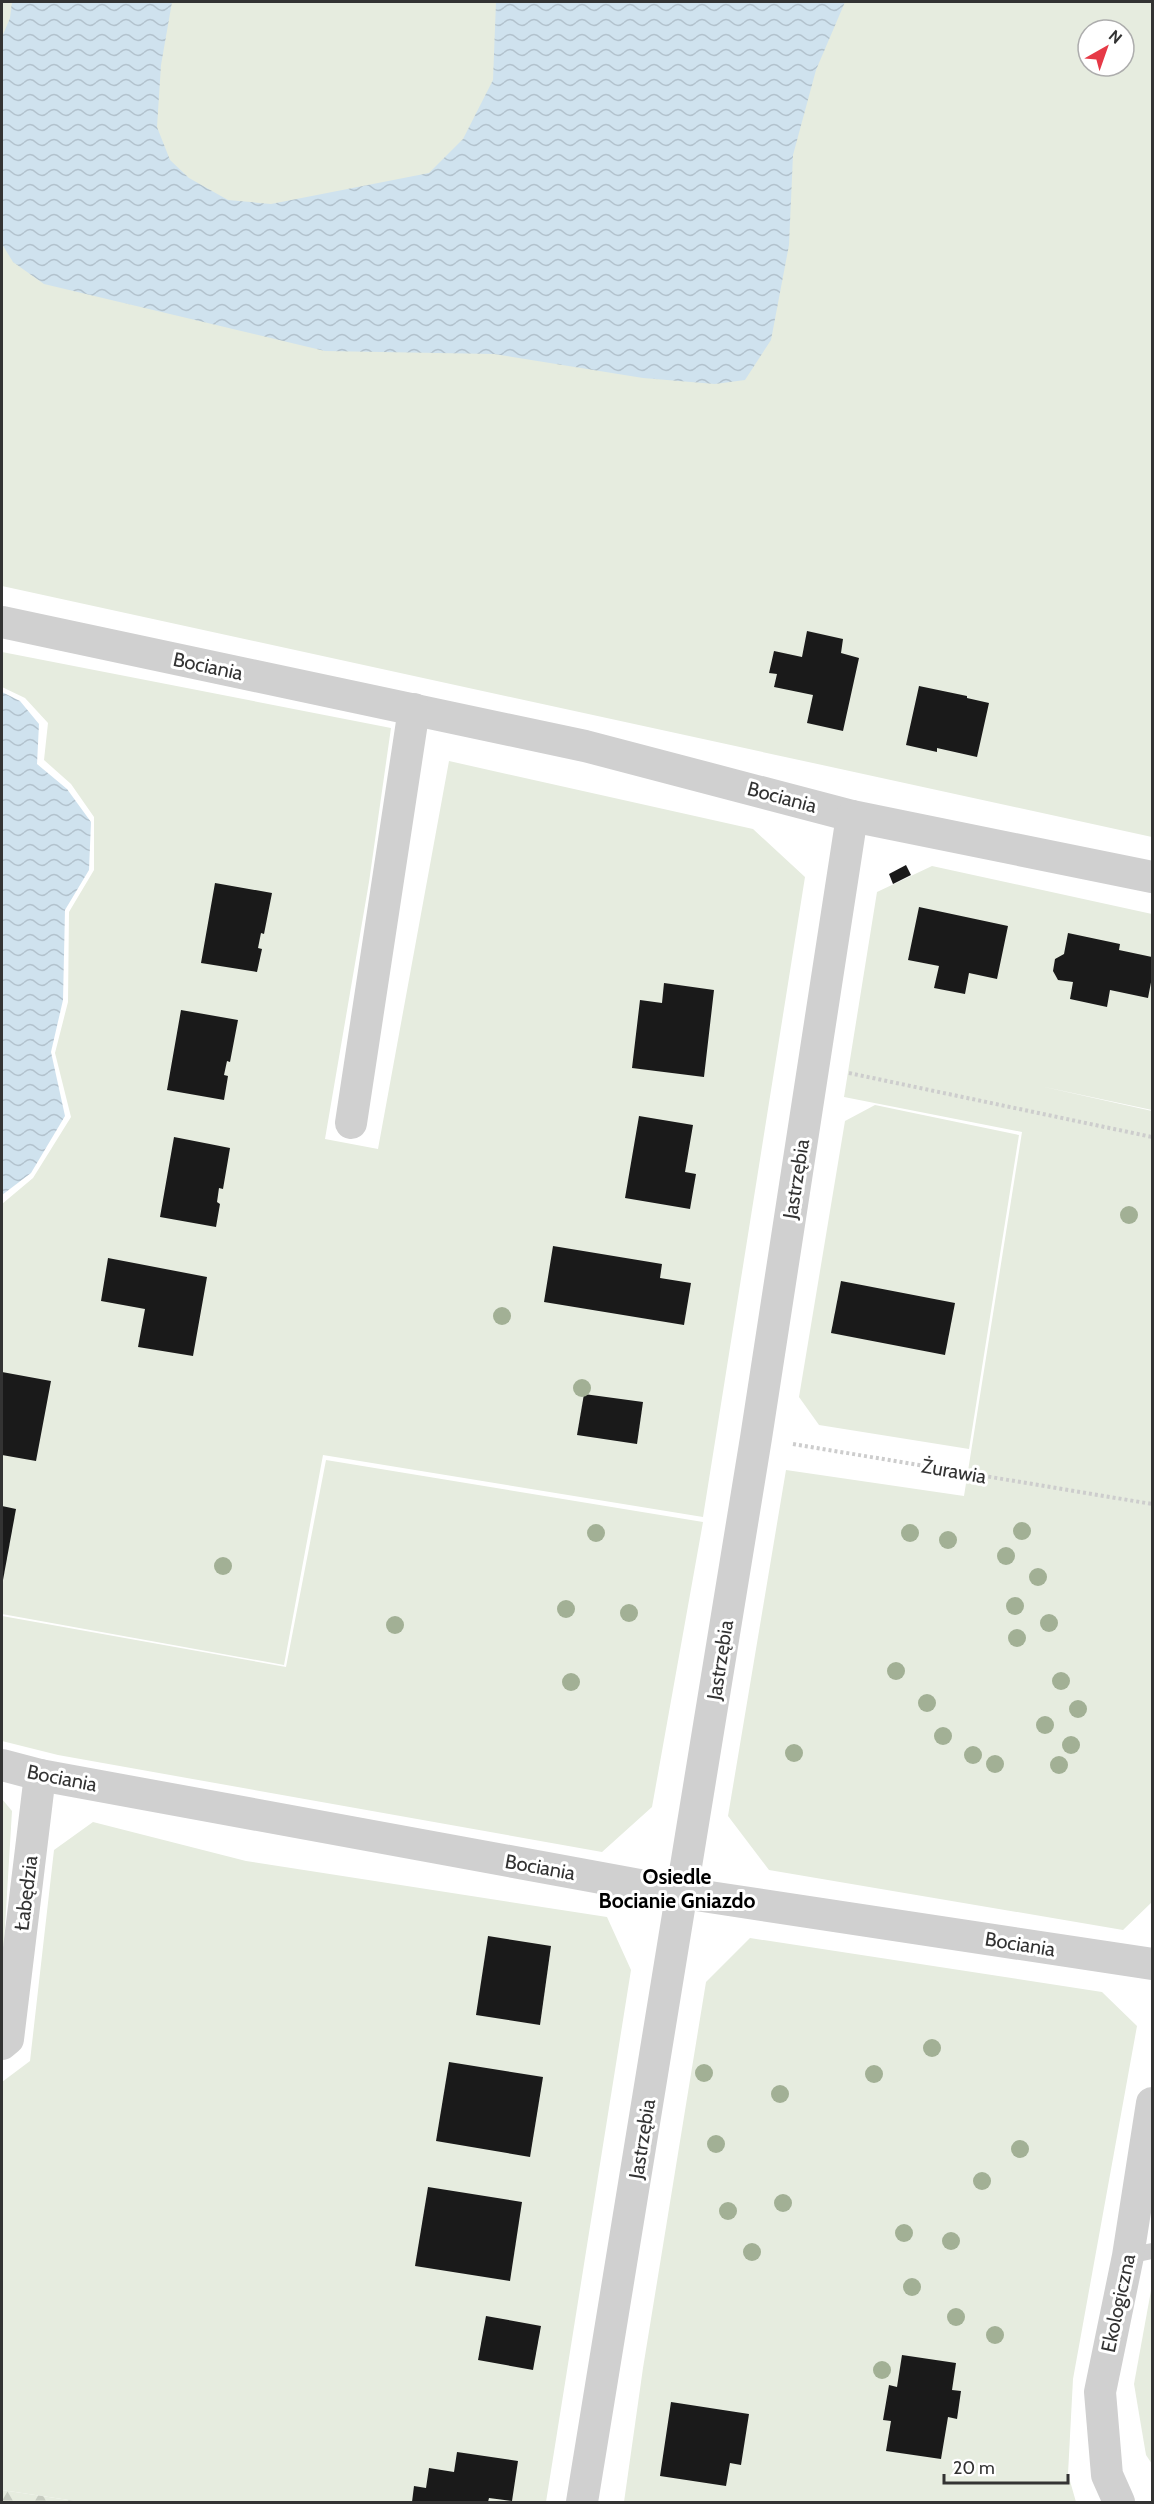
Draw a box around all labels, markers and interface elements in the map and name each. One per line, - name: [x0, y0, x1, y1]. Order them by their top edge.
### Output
- north arrow: [1076, 18, 1136, 78]
- text: N: [1105, 26, 1126, 48]
- street label: Bociania: [171, 647, 246, 685]
- street label: Bociania: [745, 776, 820, 818]
- street label: Jastrzębia: [778, 1137, 814, 1222]
- street label: Żurawia: [920, 1454, 989, 1489]
- street label: Jastrzębia: [702, 1618, 738, 1703]
- street label: Bociania: [25, 1759, 99, 1797]
- street label: Bociania: [503, 1849, 577, 1885]
- street label: Łabędzia: [9, 1854, 43, 1932]
- district label: Osiedle Bocianie Gniazdo: [599, 1864, 755, 1913]
- street label: Bociania: [983, 1927, 1057, 1961]
- street label: Jastrzębia: [624, 2097, 660, 2182]
- street label: Ekologiczna: [1096, 2251, 1140, 2354]
- scale bar: [944, 2447, 1068, 2485]
- text: 20 m: [953, 2457, 995, 2479]

